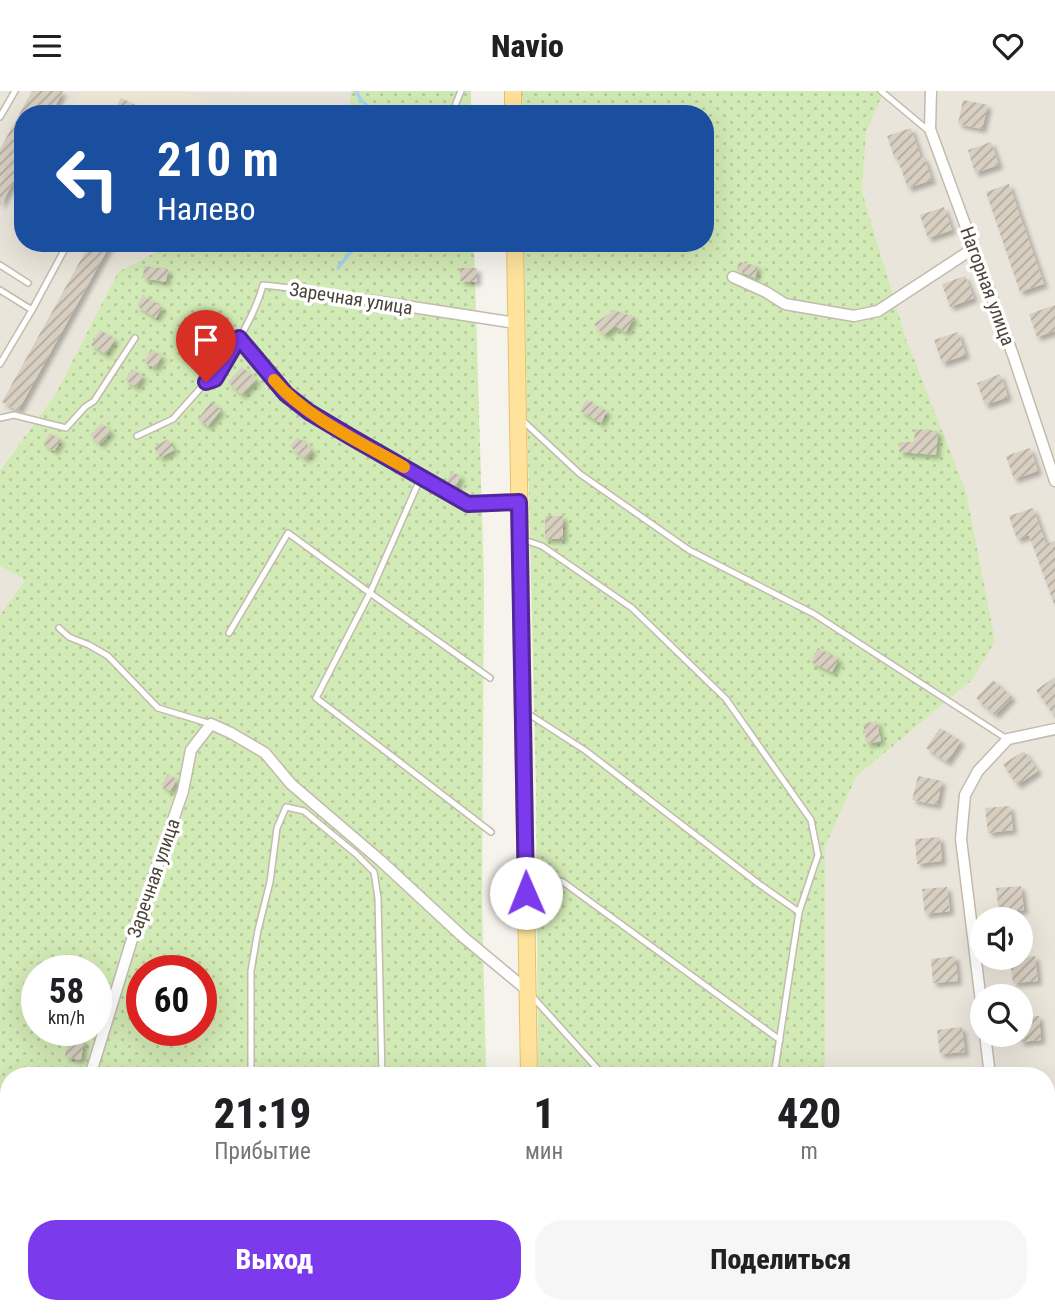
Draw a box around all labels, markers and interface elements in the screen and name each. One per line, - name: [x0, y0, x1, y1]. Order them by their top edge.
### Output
- icon: menu: [28, 27, 66, 65]
- text: Navio: [491, 27, 564, 65]
- icon: heart: [989, 27, 1027, 65]
- text: 210 m: [157, 131, 279, 188]
- icon: left: [42, 133, 133, 224]
- text: Налево: [157, 190, 256, 228]
- street label: Нагорная улица: [955, 224, 1020, 349]
- street label: Заречная улица: [288, 277, 414, 320]
- pin: [176, 310, 236, 382]
- icon: arrive: [187, 321, 225, 359]
- street label: Заречная улица: [122, 816, 185, 941]
- position arrow: [489, 856, 563, 930]
- map controls: [970, 907, 1033, 1047]
- button: sound: [970, 907, 1033, 970]
- speed limit sign: 60: [126, 955, 217, 1046]
- text: 58: [49, 971, 84, 1012]
- button: search: [970, 984, 1033, 1047]
- text: km/h: [48, 1007, 85, 1028]
- text: 21:19: [214, 1089, 311, 1138]
- text: 1: [533, 1089, 555, 1138]
- text: 420: [777, 1089, 841, 1138]
- text: Прибытие: [214, 1138, 311, 1165]
- text: мин: [525, 1138, 563, 1165]
- text: m: [800, 1138, 818, 1165]
- button: Выход: [28, 1220, 521, 1300]
- button: Поделиться: [535, 1220, 1027, 1300]

